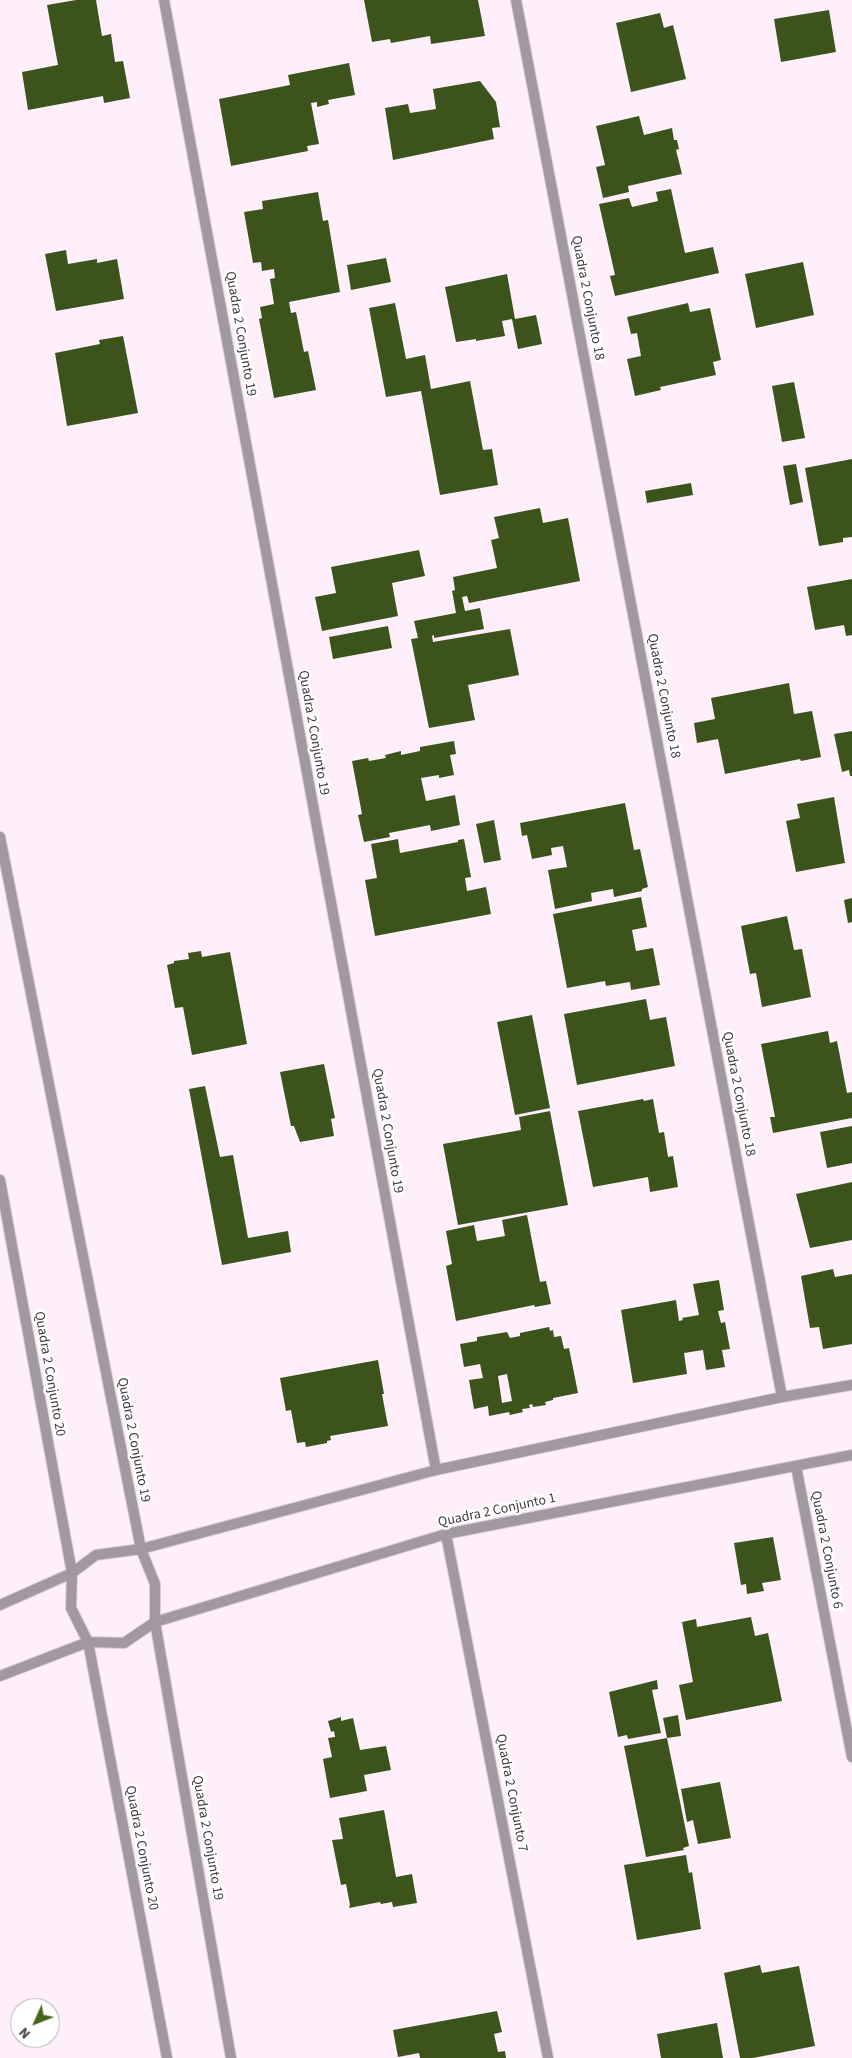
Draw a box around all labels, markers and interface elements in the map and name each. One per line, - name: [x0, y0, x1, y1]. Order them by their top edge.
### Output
- street label: Quadra 2 Conjunto 18: [567, 234, 607, 362]
- street label: Quadra 2 Conjunto 19: [221, 270, 259, 398]
- street label: Quadra 2 Conjunto 18: [643, 632, 683, 760]
- street label: Quadra 2 Conjunto 19: [294, 669, 332, 797]
- street label: Quadra 2 Conjunto 18: [718, 1030, 758, 1158]
- street label: Quadra 2 Conjunto 19: [368, 1067, 406, 1195]
- street label: Quadra 2 Conjunto 20: [30, 1310, 68, 1438]
- street label: Quadra 2 Conjunto 19: [113, 1376, 153, 1504]
- street label: Quadra 2 Conjunto 1: [437, 1490, 557, 1532]
- street label: Quadra 2 Conjunto 6: [806, 1490, 846, 1610]
- street label: Quadra 2 Conjunto 7: [491, 1733, 531, 1853]
- street label: Quadra 2 Conjunto 19: [188, 1774, 226, 1902]
- street label: Quadra 2 Conjunto 20: [121, 1784, 161, 1912]
- north arrow: [10, 1998, 60, 2048]
- text: N: [15, 2022, 35, 2043]

